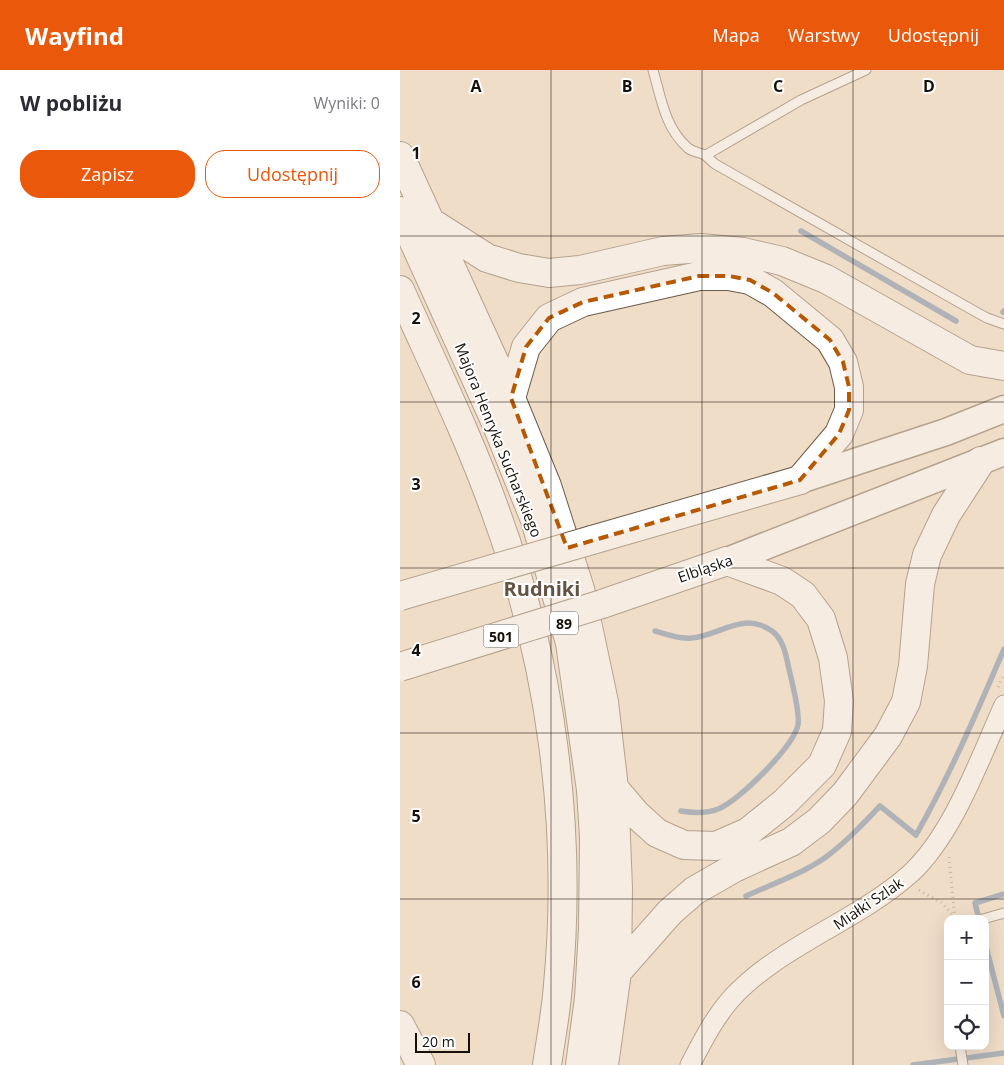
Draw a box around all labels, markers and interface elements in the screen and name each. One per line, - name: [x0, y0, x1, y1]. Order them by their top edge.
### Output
- text: Wayfind: [25, 19, 124, 52]
- text: Mapa: [713, 23, 760, 47]
- text: Warstwy: [788, 23, 860, 47]
- text: Udostępnij: [888, 23, 979, 47]
- text: A: [470, 75, 482, 97]
- text: B: [622, 75, 632, 97]
- text: C: [773, 75, 783, 97]
- text: D: [923, 75, 935, 97]
- text: W pobliżu: [20, 89, 122, 117]
- text: Wyniki: 0: [313, 92, 380, 114]
- text: 1: [411, 142, 421, 164]
- button: Zapisz: [20, 150, 195, 198]
- button: Udostępnij: [205, 150, 380, 198]
- text: 2: [411, 307, 421, 329]
- street label: Majora Henryka Sucharskiego: [451, 340, 547, 540]
- text: 3: [411, 473, 421, 495]
- street label: Elbląska: [675, 549, 735, 587]
- district label: Rudniki: [504, 575, 580, 602]
- road number: 89: [550, 612, 578, 634]
- road number: 501: [484, 624, 518, 648]
- text: 4: [411, 639, 421, 661]
- text: 5: [411, 805, 421, 827]
- street label: Miałki Szlak: [829, 872, 907, 934]
- map controls: [944, 915, 989, 1050]
- button: +: [944, 915, 989, 960]
- button: −: [944, 960, 989, 1005]
- text: 6: [411, 971, 421, 993]
- button: locate: [944, 1005, 989, 1050]
- scale bar: [415, 1030, 470, 1053]
- text: 20 m: [422, 1032, 455, 1051]

